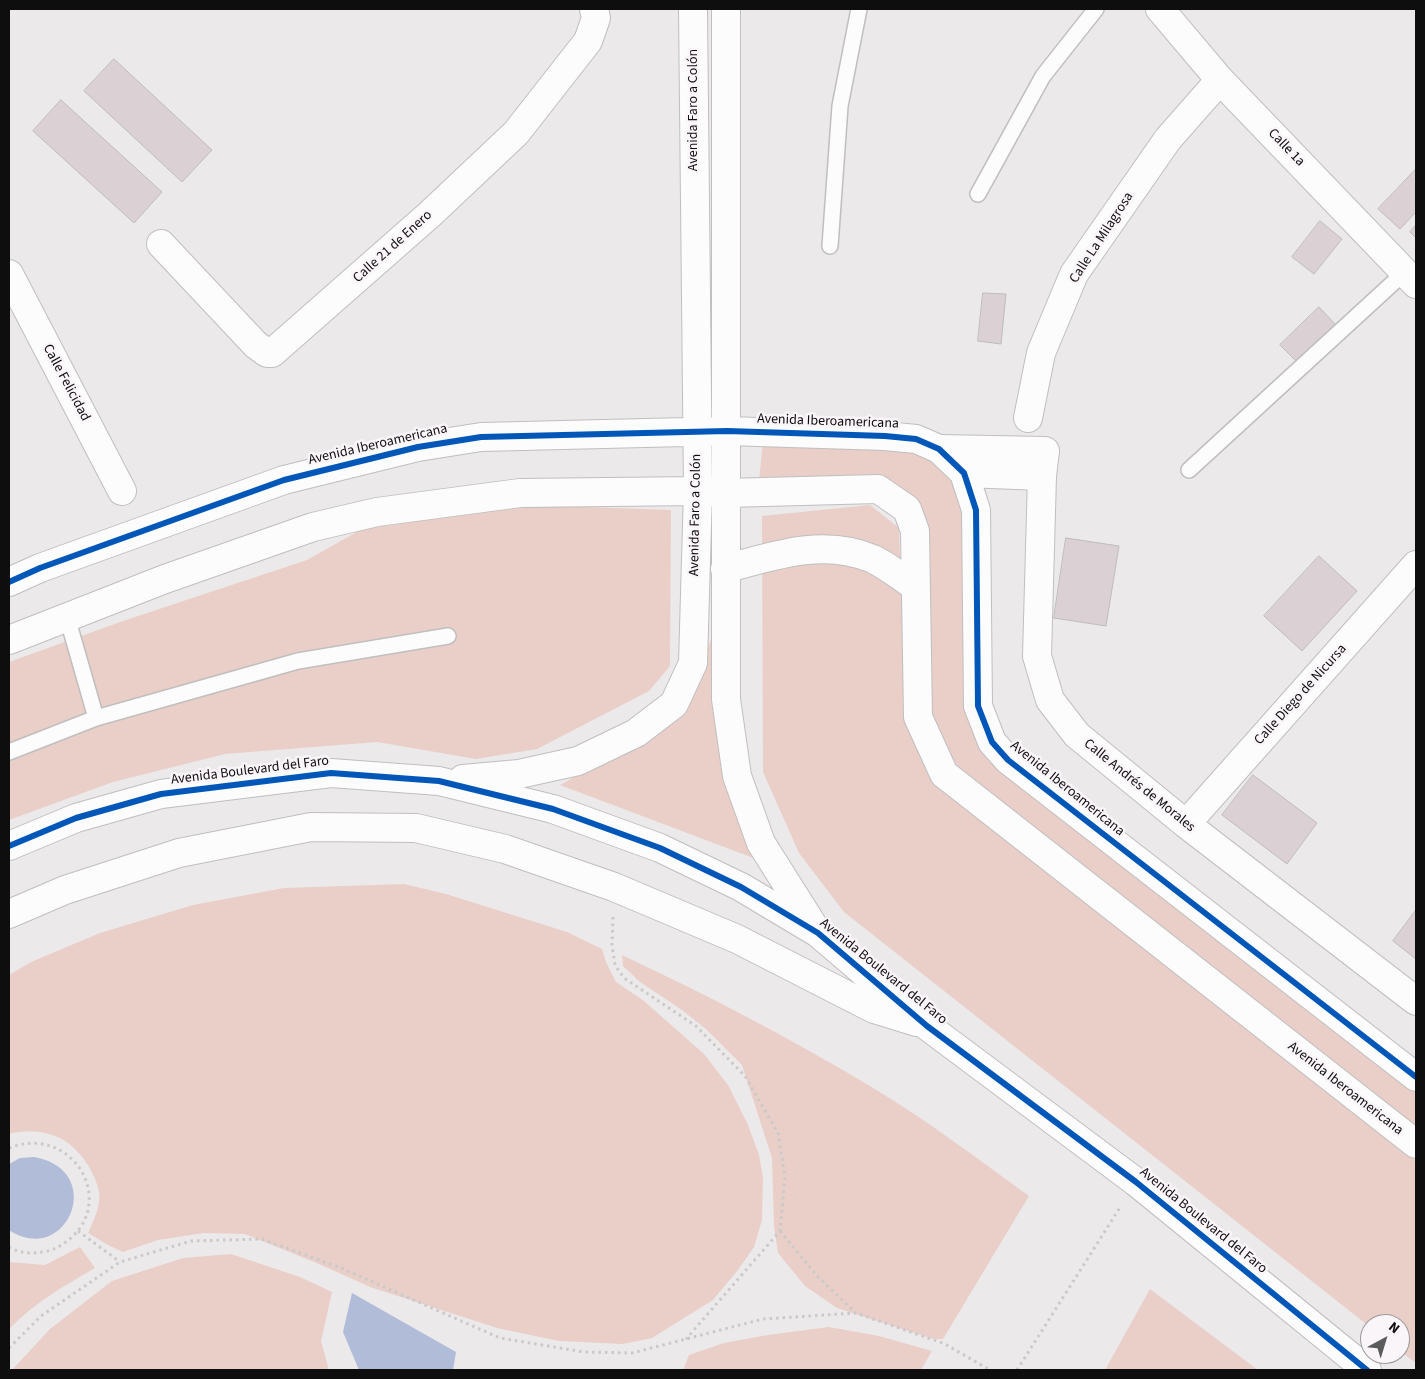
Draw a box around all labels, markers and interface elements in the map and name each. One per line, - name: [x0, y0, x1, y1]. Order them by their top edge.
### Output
- street label: Avenida Faro a Colón: [686, 49, 702, 171]
- street label: Calle 1a: [1264, 126, 1308, 170]
- street label: Calle La Milagrosa: [1066, 189, 1138, 287]
- street label: Calle 21 de Enero: [350, 207, 436, 287]
- street label: Calle Felicidad: [39, 342, 93, 424]
- street label: Avenida Iberoamericana: [757, 411, 899, 433]
- street label: Avenida Iberoamericana: [307, 421, 449, 469]
- street label: Avenida Faro a Colón: [687, 454, 705, 576]
- street label: Calle Diego de Nicursa: [1251, 641, 1351, 749]
- street label: Calle Andrés de Morales: [1080, 736, 1198, 836]
- street label: Avenida Iberoamericana: [1007, 738, 1127, 840]
- street label: Avenida Boulevard del Faro: [170, 753, 330, 789]
- street label: Avenida Boulevard del Faro: [816, 915, 950, 1029]
- street label: Avenida Iberoamericana: [1284, 1039, 1406, 1139]
- street label: Avenida Boulevard del Faro: [1136, 1164, 1270, 1278]
- north arrow: [1360, 1314, 1410, 1364]
- text: N: [1384, 1317, 1404, 1339]

